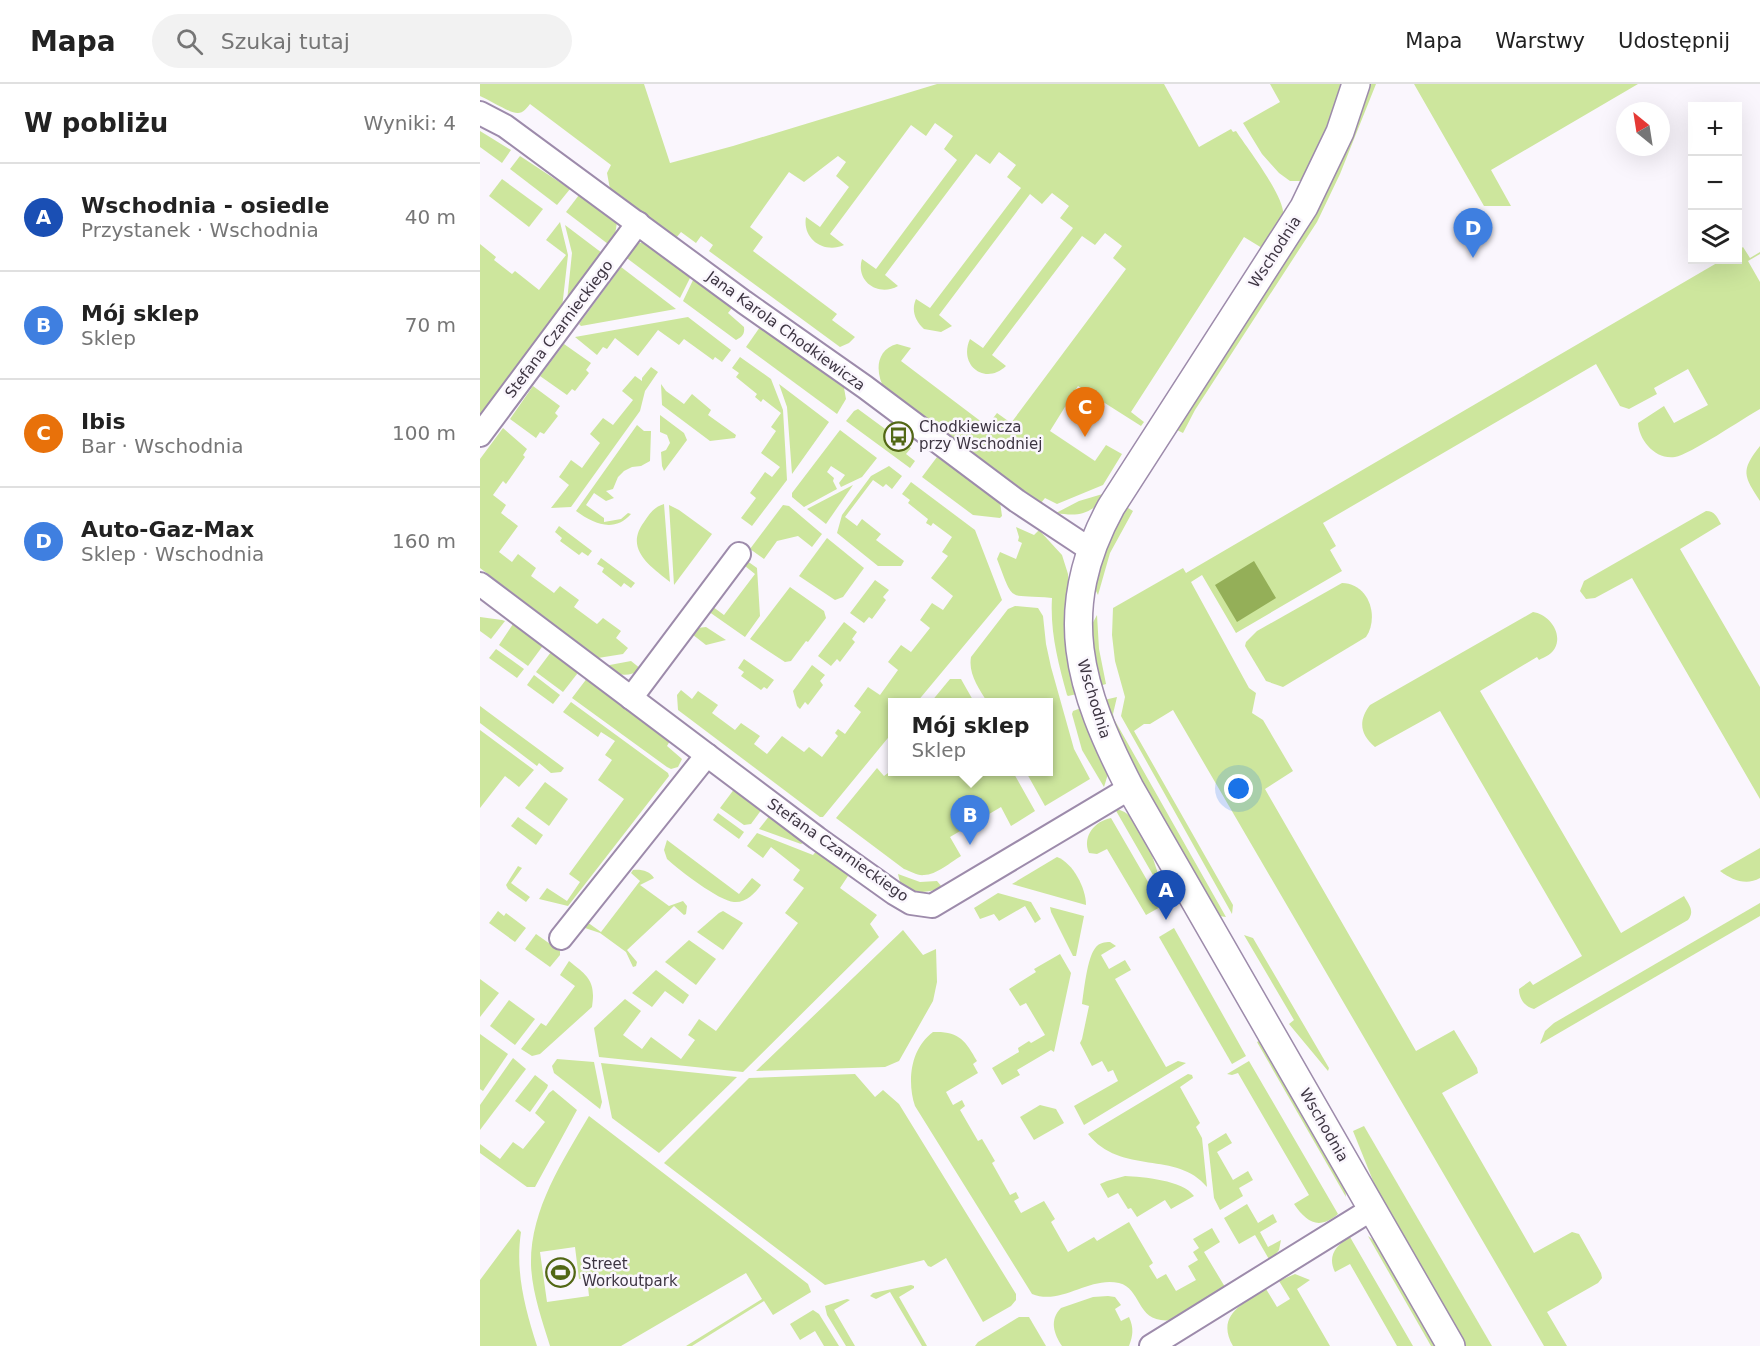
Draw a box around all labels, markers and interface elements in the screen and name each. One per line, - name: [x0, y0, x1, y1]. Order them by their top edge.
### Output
- search box: [152, 14, 572, 68]
- text: Mapa: [30, 25, 116, 58]
- icon: search: [173, 25, 206, 58]
- text: Szukaj tutaj: [221, 29, 350, 54]
- text: Mapa: [1405, 29, 1462, 53]
- text: Warstwy: [1495, 29, 1585, 53]
- text: Udostępnij: [1618, 29, 1730, 53]
- north arrow: [1616, 102, 1670, 156]
- map controls: [1688, 102, 1742, 264]
- button: +: [1688, 102, 1742, 156]
- text: W pobliżu: [24, 108, 168, 138]
- text: Wyniki: 4: [364, 111, 456, 135]
- button: −: [1688, 156, 1742, 210]
- text: Wschodnia - osiedle: [81, 193, 329, 218]
- text: A: [36, 205, 51, 229]
- text: 40 m: [405, 205, 456, 229]
- pin: D: [1454, 208, 1492, 258]
- button: layers: [1688, 210, 1742, 264]
- street label: Wschodnia: [1245, 213, 1305, 291]
- text: Przystanek · Wschodnia: [81, 218, 319, 242]
- street label: Stefana Czarnieckiego: [501, 257, 617, 401]
- street label: Jana Karola Chodkiewicza: [702, 267, 869, 395]
- text: Mój sklep: [81, 301, 199, 326]
- text: B: [36, 313, 51, 337]
- text: 70 m: [405, 313, 456, 337]
- text: Sklep: [81, 326, 136, 350]
- pin: C: [1066, 388, 1104, 437]
- text: Ibis: [81, 409, 126, 434]
- place label: Chodkiewicza przy Wschodniej: [919, 418, 1042, 453]
- bus stop icon: Chodkiewicza przy Wschodniej: [882, 420, 914, 452]
- text: C: [36, 421, 51, 445]
- text: 100 m: [392, 421, 456, 445]
- text: Bar · Wschodnia: [81, 434, 244, 458]
- text: Auto-Gaz-Max: [81, 517, 254, 542]
- text: D: [35, 529, 52, 553]
- text: 160 m: [392, 529, 456, 553]
- text: Sklep · Wschodnia: [81, 542, 264, 566]
- street label: Wschodnia: [1073, 657, 1115, 741]
- popup: [888, 698, 1053, 776]
- text: Mój sklep: [911, 713, 1030, 738]
- text: Sklep: [911, 738, 966, 762]
- your location: [1224, 774, 1253, 803]
- street label: Stefana Czarnieckiego: [764, 794, 912, 906]
- pin: B: [950, 796, 990, 845]
- pin: A: [1146, 870, 1186, 920]
- street label: Wschodnia: [1296, 1085, 1352, 1165]
- place label: Street Workoutpark: [582, 1255, 678, 1290]
- sports icon: Street Workoutpark: [545, 1257, 577, 1289]

